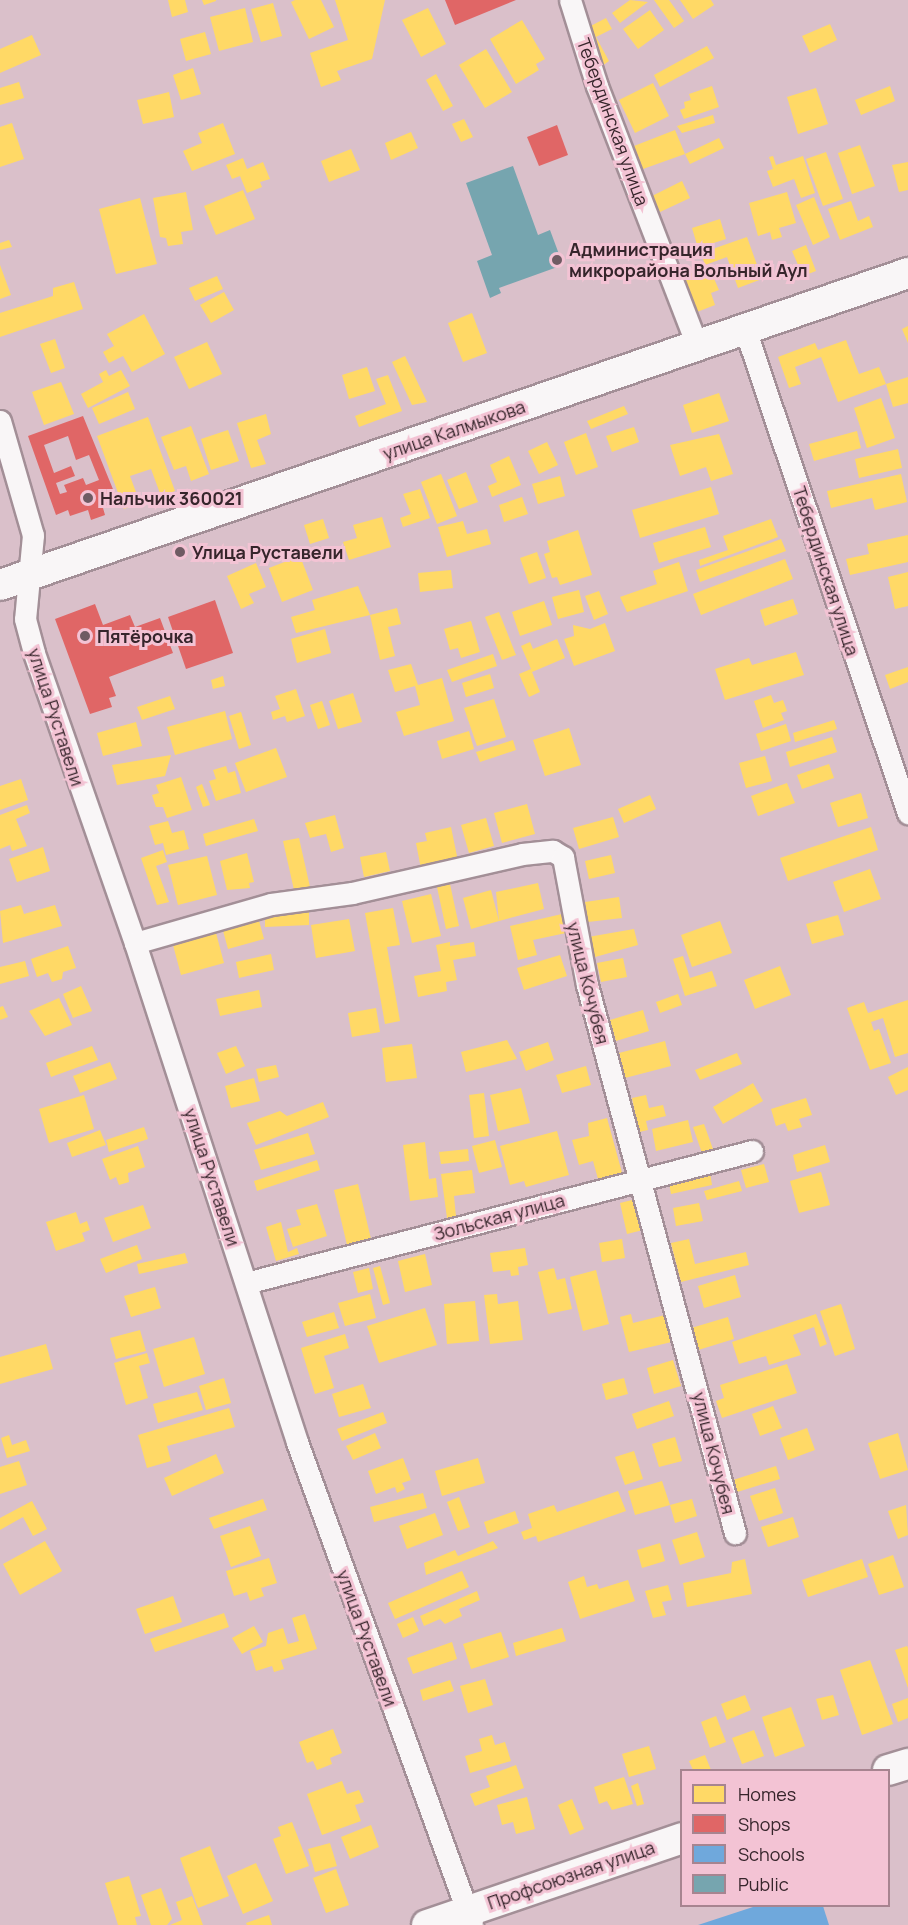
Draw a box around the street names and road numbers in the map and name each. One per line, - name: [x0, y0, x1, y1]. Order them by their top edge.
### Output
- street label: Тебердинская улица: [573, 35, 653, 209]
- street label: улица Калмыкова: [380, 396, 528, 464]
- street label: Тебердинская улица: [788, 484, 864, 658]
- street label: улица Руставели: [24, 645, 88, 789]
- street label: улица Кочубея: [562, 920, 614, 1046]
- street label: улица Руставели: [180, 1105, 244, 1249]
- street label: Зольская улица: [431, 1189, 567, 1245]
- street label: улица Кочубея: [688, 1390, 740, 1516]
- street label: улица Руставели: [332, 1567, 402, 1709]
- street label: Профсоюзная улица: [485, 1836, 657, 1914]

